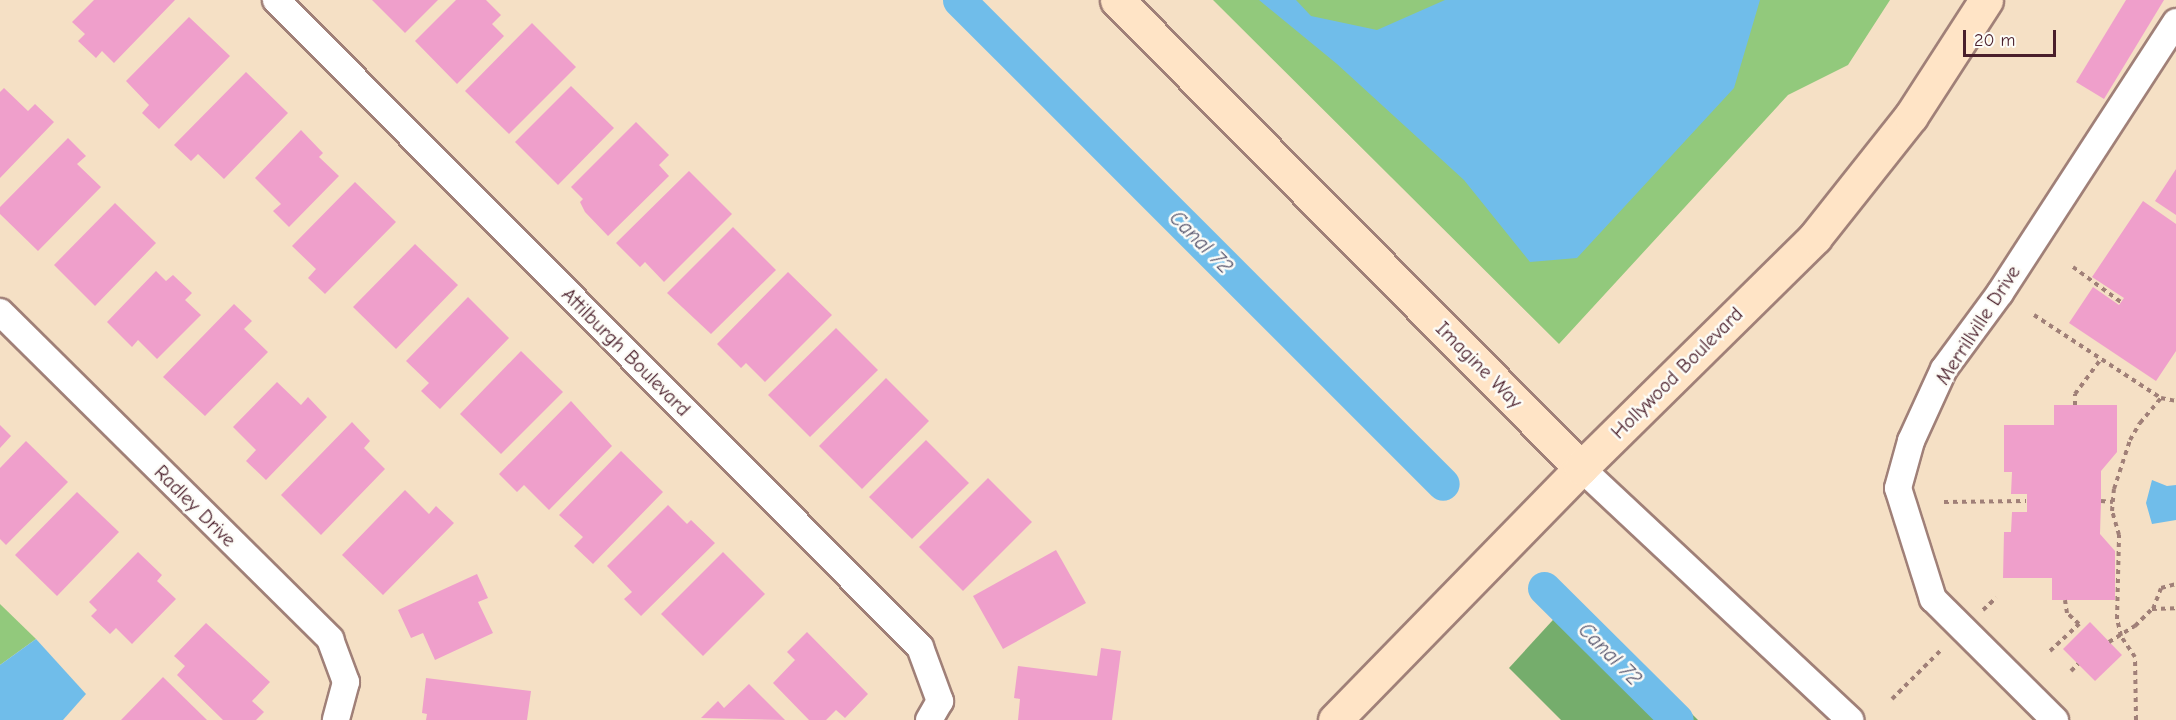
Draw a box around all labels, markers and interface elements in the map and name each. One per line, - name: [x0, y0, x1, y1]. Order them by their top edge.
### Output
- scale bar: [1966, 18, 2059, 56]
- text: 20 m: [1974, 30, 2015, 51]
- water label: Canal 72: [1164, 205, 1238, 279]
- street label: Merrillville Drive: [1931, 261, 2025, 389]
- street label: Attilburgh Boulevard: [557, 283, 695, 421]
- street label: Hollywood Boulevard: [1606, 302, 1748, 444]
- street label: Imagine Way: [1431, 317, 1527, 413]
- street label: Radley Drive: [149, 460, 241, 552]
- water label: Canal 72: [1573, 617, 1647, 691]

